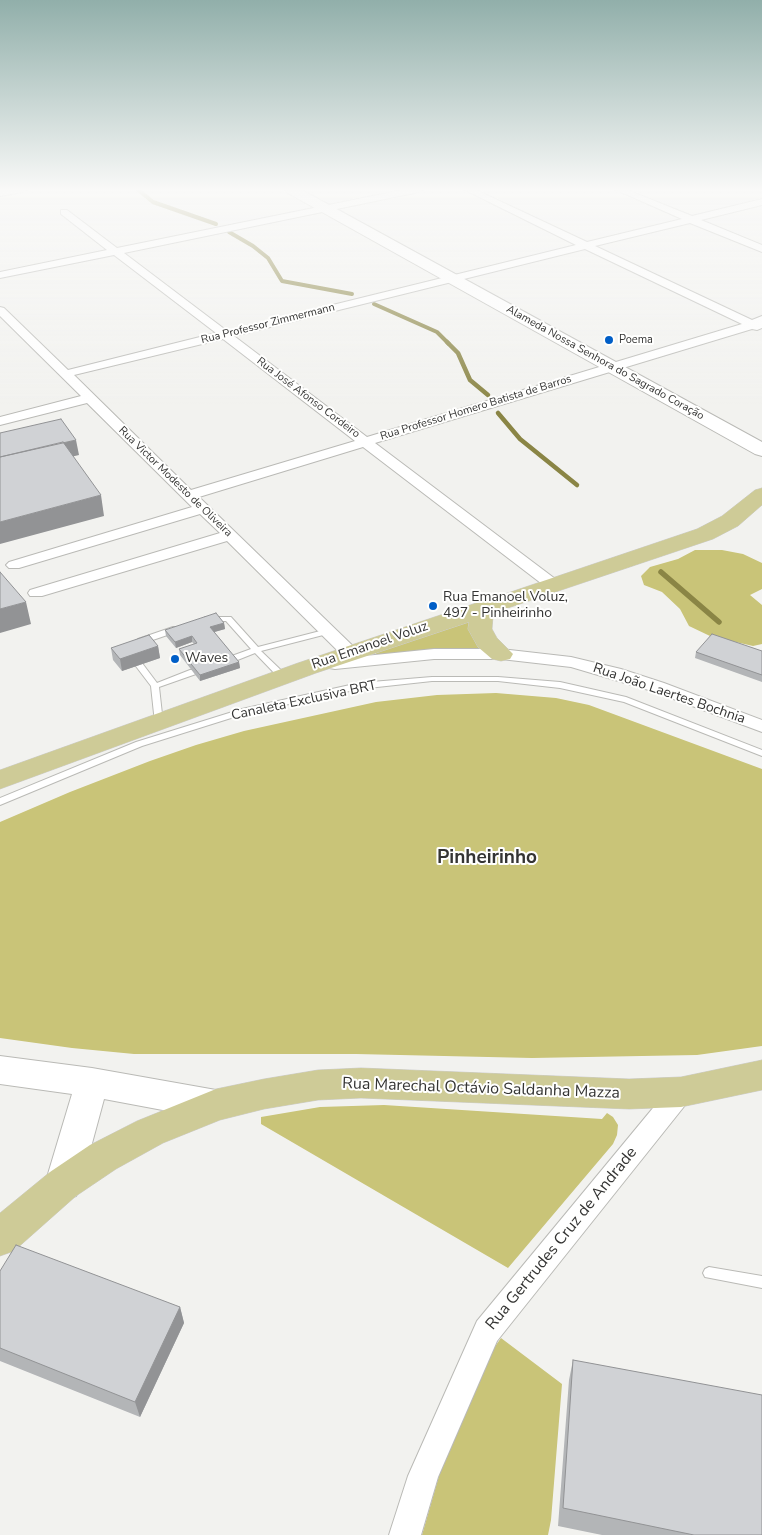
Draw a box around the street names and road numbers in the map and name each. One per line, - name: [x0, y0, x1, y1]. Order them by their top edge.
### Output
- street label: Rua Professor Zimmermann: [200, 301, 336, 347]
- street label: Alameda Nossa Senhora do Sagrado Coração: [504, 303, 706, 423]
- street label: Rua José Afonso Cordeiro: [254, 355, 362, 441]
- street label: Rua Professor Homero Batista de Barros: [379, 373, 573, 443]
- street label: Rua Victor Modesto de Oliveira: [115, 424, 235, 540]
- street label: Rua Emanoel Voluz: [310, 618, 430, 674]
- street label: Rua João Laertes Bochnia: [591, 660, 747, 728]
- street label: Canaleta Exclusiva BRT: [230, 677, 378, 725]
- street label: Rua Marechal Octávio Saldanha Mazza: [342, 1075, 620, 1103]
- street label: Rua Gertrudes Cruz de Andrade: [482, 1144, 642, 1334]

